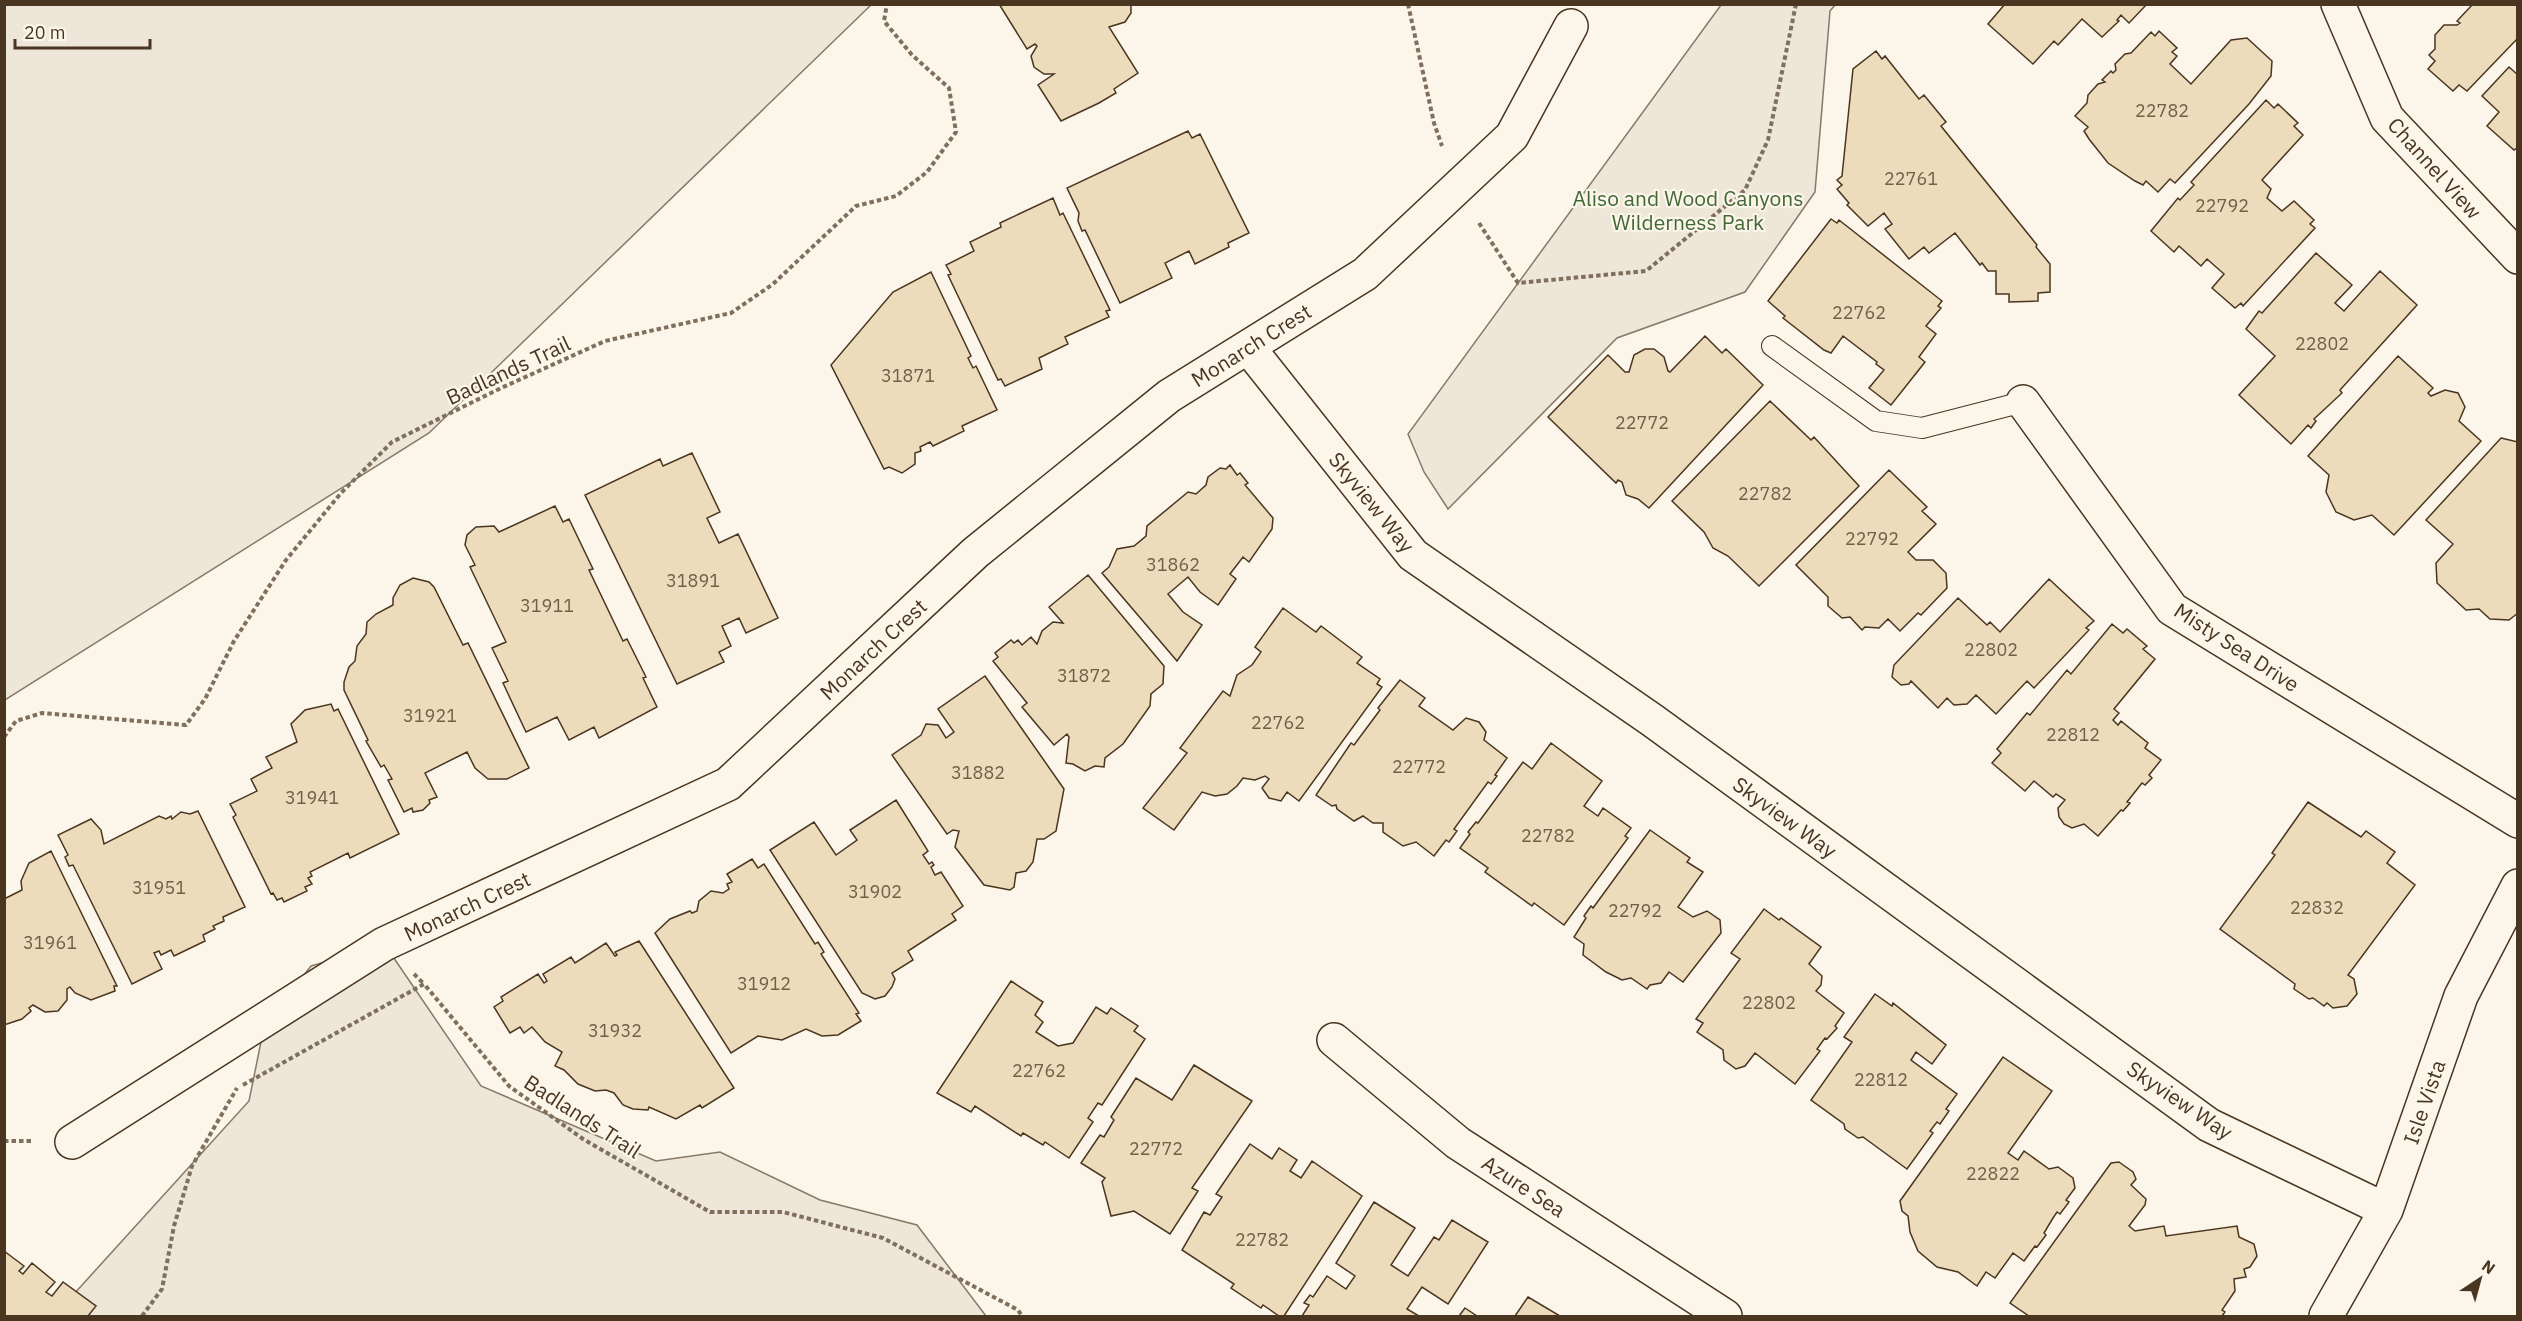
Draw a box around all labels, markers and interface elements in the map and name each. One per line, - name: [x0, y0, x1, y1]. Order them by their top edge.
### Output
- scale bar: [15, 12, 150, 50]
- text: 20 m: [24, 21, 66, 44]
- house number: 22782: [2135, 99, 2189, 122]
- street label: Channel View: [2382, 111, 2488, 225]
- house number: 22761: [1884, 167, 1938, 190]
- park label: Aliso and Wood Canyons Wilderness Park: [1573, 184, 1804, 236]
- house number: 22792: [2195, 194, 2249, 217]
- street label: Monarch Crest: [1186, 297, 1316, 393]
- house number: 22762: [1832, 301, 1886, 324]
- street label: Badlands Trail: [441, 329, 575, 411]
- house number: 22802: [2295, 332, 2349, 355]
- house number: 31871: [881, 364, 935, 387]
- house number: 22772: [1615, 411, 1669, 434]
- street label: Skyview Way: [1323, 446, 1422, 559]
- house number: 22782: [1738, 482, 1792, 505]
- house number: 22792: [1845, 527, 1899, 550]
- house number: 31862: [1146, 553, 1200, 576]
- house number: 31891: [666, 569, 720, 592]
- street label: Monarch Crest: [813, 592, 933, 706]
- house number: 31911: [520, 594, 574, 617]
- street label: Misty Sea Drive: [2169, 596, 2305, 698]
- house number: 22802: [1964, 638, 2018, 661]
- house number: 31872: [1057, 664, 1111, 687]
- house number: 31921: [403, 704, 457, 727]
- house number: 22762: [1251, 711, 1305, 734]
- house number: 22812: [2046, 723, 2100, 746]
- house number: 22772: [1392, 755, 1446, 778]
- house number: 31882: [951, 761, 1005, 784]
- street label: Skyview Way: [1727, 770, 1843, 864]
- house number: 31941: [285, 786, 339, 809]
- house number: 22782: [1521, 824, 1575, 847]
- street label: Monarch Crest: [399, 864, 535, 948]
- house number: 31951: [132, 876, 186, 899]
- house number: 31902: [848, 880, 902, 903]
- house number: 22832: [2290, 896, 2344, 919]
- house number: 22792: [1608, 899, 1662, 922]
- house number: 31961: [23, 931, 77, 954]
- house number: 31912: [737, 972, 791, 995]
- house number: 22802: [1742, 991, 1796, 1014]
- house number: 31932: [588, 1019, 642, 1042]
- street label: Skyview Way: [2122, 1054, 2239, 1146]
- street label: Isle Vista: [2397, 1056, 2451, 1148]
- house number: 22762: [1012, 1059, 1066, 1082]
- street label: Badlands Trail: [519, 1068, 647, 1164]
- house number: 22812: [1854, 1068, 1908, 1091]
- house number: 22772: [1129, 1137, 1183, 1160]
- street label: Azure Sea: [1477, 1149, 1571, 1223]
- house number: 22822: [1966, 1162, 2020, 1185]
- house number: 22782: [1235, 1228, 1289, 1251]
- north arrow: [2450, 1249, 2510, 1309]
- text: N: [2478, 1255, 2499, 1278]

